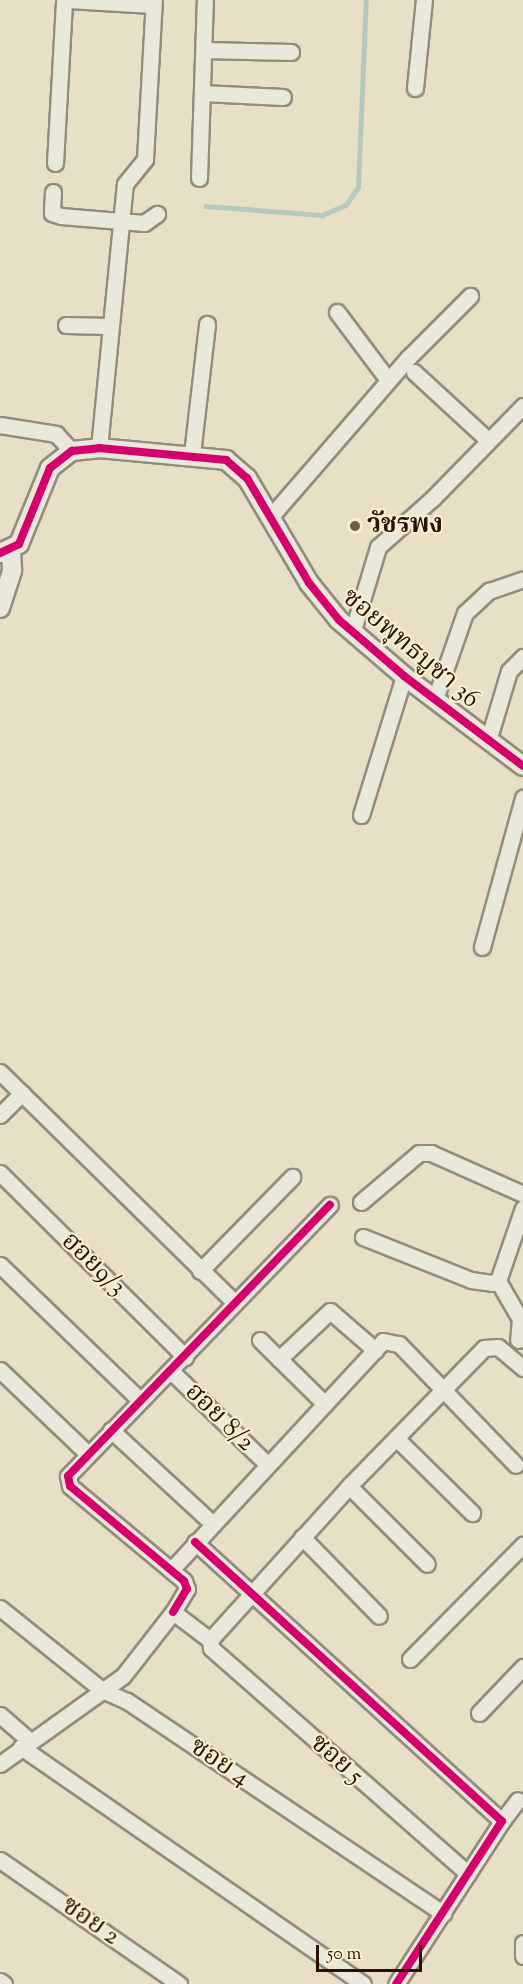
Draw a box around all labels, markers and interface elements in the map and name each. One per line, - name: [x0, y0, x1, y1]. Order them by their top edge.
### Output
- place label: วัชรพง: [367, 510, 443, 542]
- marker: วัชรพง: [348, 519, 362, 533]
- street label: ซอยพุทธบูชา 36: [335, 582, 485, 716]
- street label: ฮอย9/3: [54, 1227, 132, 1303]
- street label: ฮอย 8/2: [178, 1377, 260, 1459]
- street label: ซอย 5: [303, 1728, 369, 1792]
- street label: ซอย 4: [183, 1732, 255, 1794]
- street label: ซอย 2: [55, 1891, 125, 1953]
- scale bar: [319, 1933, 426, 1971]
- text: 50 m: [327, 1942, 361, 1968]

